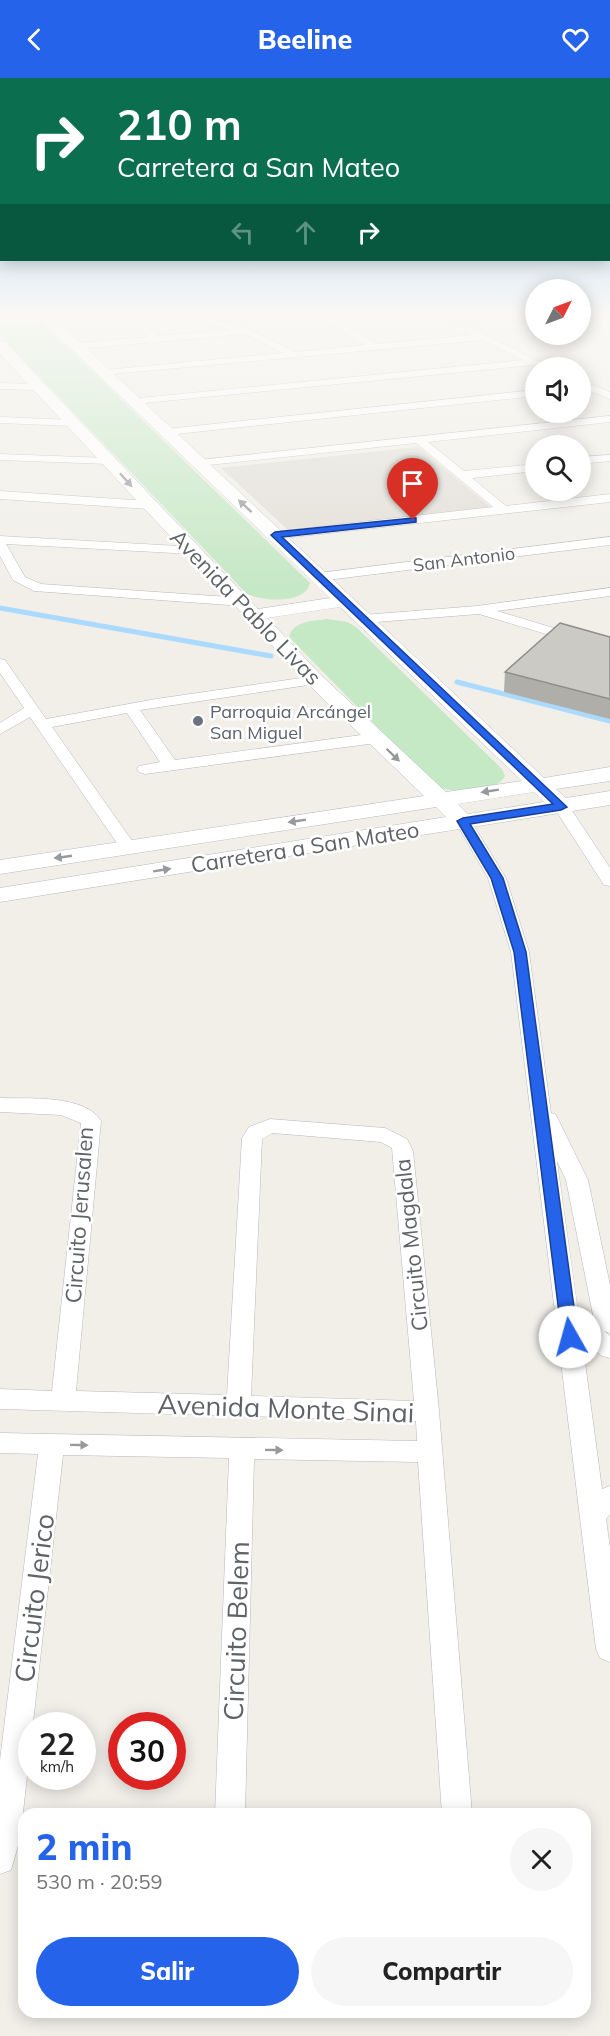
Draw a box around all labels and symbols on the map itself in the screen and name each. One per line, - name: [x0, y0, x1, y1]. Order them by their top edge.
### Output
- north arrow: [525, 279, 591, 345]
- pin: [387, 458, 438, 520]
- one-way arrow: [119, 472, 132, 487]
- one-way arrow: [238, 500, 253, 513]
- street label: Avenida Pablo Livas: [164, 523, 328, 691]
- street label: San Antonio: [412, 541, 516, 577]
- place label: Parroquia Arcángel San Miguel: [210, 700, 371, 744]
- marker: Parroquia Arcángel San Miguel: [191, 714, 205, 728]
- one-way arrow: [386, 748, 401, 762]
- one-way arrow: [480, 787, 499, 796]
- street label: Carretera a San Mateo: [189, 815, 421, 879]
- one-way arrow: [287, 817, 306, 826]
- one-way arrow: [53, 853, 72, 862]
- one-way arrow: [152, 865, 171, 874]
- street label: Circuito Jerusalen: [59, 1126, 99, 1304]
- street label: Circuito Magdala: [388, 1157, 434, 1333]
- position arrow: [538, 1305, 602, 1369]
- street label: Avenida Monte Sinai: [157, 1387, 415, 1429]
- one-way arrow: [70, 1440, 89, 1450]
- one-way arrow: [265, 1445, 284, 1455]
- street label: Circuito Jerico: [7, 1512, 61, 1684]
- street label: Circuito Belem: [216, 1541, 256, 1721]
- speed limit sign: 30: [108, 1712, 186, 1790]

